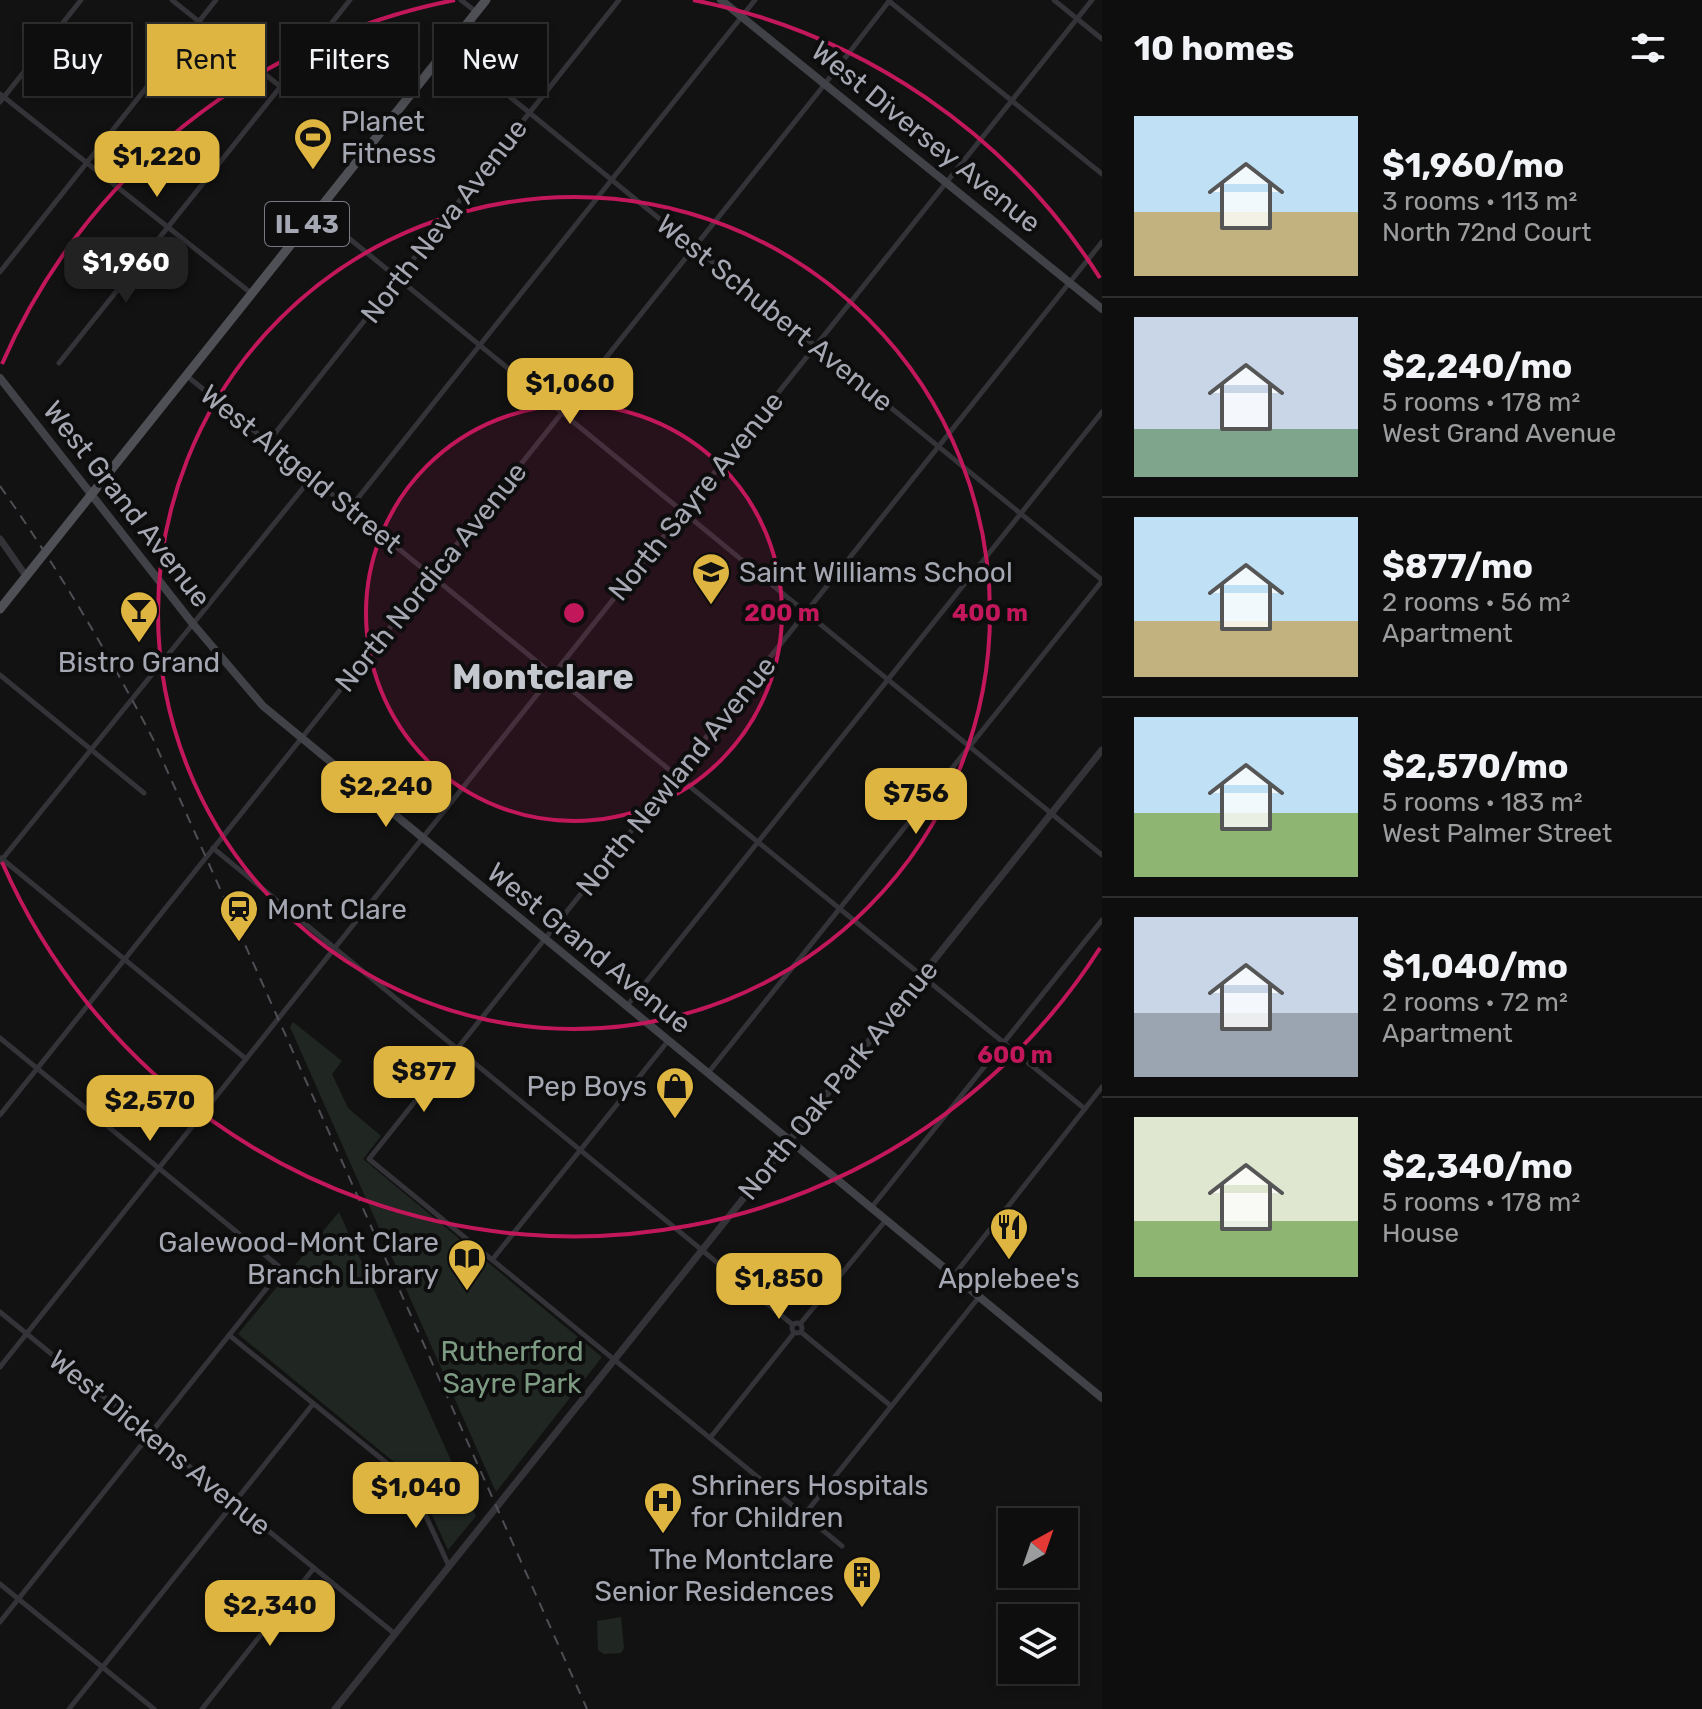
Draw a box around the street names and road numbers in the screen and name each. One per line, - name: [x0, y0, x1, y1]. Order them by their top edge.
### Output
- street label: West Diversey Avenue: [805, 34, 1047, 240]
- street label: North Neva Avenue: [354, 112, 534, 330]
- road number: IL 43: [265, 202, 349, 246]
- street label: West Schubert Avenue: [650, 208, 900, 418]
- street label: West Altgeld Street: [194, 378, 408, 560]
- street label: North Sayre Avenue: [602, 385, 790, 607]
- street label: West Grand Avenue: [36, 394, 218, 614]
- street label: North Nordica Avenue: [328, 456, 534, 698]
- street label: North Newland Avenue: [569, 650, 783, 902]
- street label: West Grand Avenue: [481, 856, 697, 1040]
- street label: North Oak Park Avenue: [731, 954, 945, 1206]
- street label: West Dickens Avenue: [42, 1343, 278, 1543]

